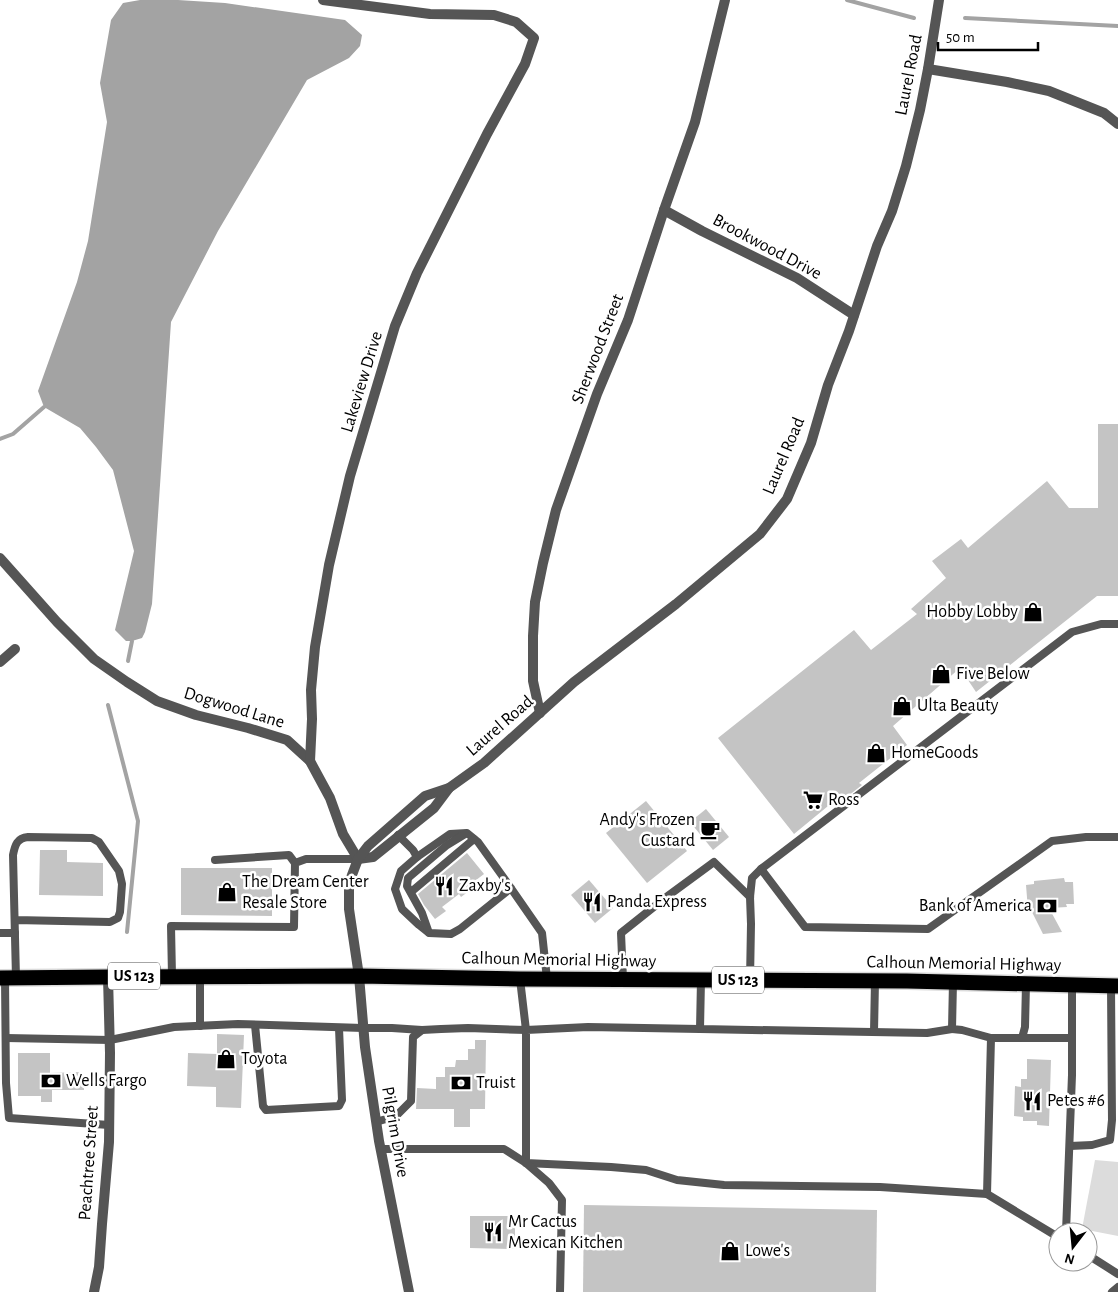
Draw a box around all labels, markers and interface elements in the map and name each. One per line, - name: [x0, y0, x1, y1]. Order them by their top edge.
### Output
- scale bar: [938, 20, 1038, 52]
- text: 50 m: [946, 30, 975, 45]
- street label: Laurel Road: [892, 33, 926, 117]
- street label: Brookwood Drive: [710, 211, 824, 283]
- street label: Sherwood Street: [569, 291, 627, 406]
- street label: Lakeview Drive: [338, 329, 386, 435]
- street label: Laurel Road: [760, 415, 808, 497]
- shop icon: Hobby Lobby: [1022, 601, 1044, 623]
- place label: Hobby Lobby: [926, 603, 1018, 621]
- shop icon: Five Below: [930, 663, 952, 685]
- place label: Five Below: [956, 665, 1030, 683]
- street label: Dogwood Lane: [181, 684, 287, 732]
- street label: Laurel Road: [463, 692, 537, 760]
- shop icon: Ulta Beauty: [891, 695, 913, 717]
- place label: Ulta Beauty: [917, 697, 999, 715]
- shop icon: HomeGoods: [865, 742, 887, 764]
- place label: HomeGoods: [891, 744, 978, 762]
- supermarket icon: Ross: [802, 789, 824, 811]
- place label: Ross: [828, 791, 860, 809]
- place label: Andy's Frozen Custard: [600, 811, 695, 850]
- cafe icon: Andy's Frozen Custard: [699, 819, 721, 841]
- place label: The Dream Center Resale Store: [242, 873, 369, 912]
- restaurant icon: Zaxby's: [433, 875, 455, 897]
- place label: Zaxby's: [459, 877, 511, 895]
- shop icon: The Dream Center Resale Store: [216, 881, 238, 903]
- restaurant icon: Panda Express: [581, 891, 603, 913]
- place label: Panda Express: [607, 893, 707, 911]
- bank icon: Bank of America: [1036, 895, 1058, 917]
- place label: Bank of America: [919, 897, 1032, 915]
- street label: Calhoun Memorial Highway: [461, 949, 657, 971]
- street label: Calhoun Memorial Highway: [866, 953, 1062, 975]
- road number: US 123: [108, 962, 160, 989]
- road number: US 123: [712, 966, 764, 994]
- shop icon: Toyota: [215, 1048, 237, 1070]
- place label: Toyota: [241, 1050, 288, 1068]
- bank icon: Wells Fargo: [40, 1070, 62, 1092]
- place label: Wells Fargo: [66, 1072, 147, 1090]
- bank icon: Truist: [450, 1072, 472, 1094]
- place label: Truist: [476, 1074, 516, 1092]
- street label: Pilgrim Drive: [378, 1085, 412, 1179]
- restaurant icon: Petes #6: [1021, 1090, 1043, 1112]
- place label: Petes #6: [1047, 1092, 1105, 1110]
- street label: Peachtree Street: [76, 1105, 102, 1221]
- place label: Mr Cactus Mexican Kitchen: [508, 1213, 623, 1252]
- restaurant icon: Mr Cactus Mexican Kitchen: [482, 1221, 504, 1243]
- north arrow: [1048, 1222, 1098, 1272]
- shop icon: Lowe's: [719, 1240, 741, 1262]
- place label: Lowe's: [745, 1242, 790, 1260]
- text: N: [1063, 1250, 1076, 1267]

